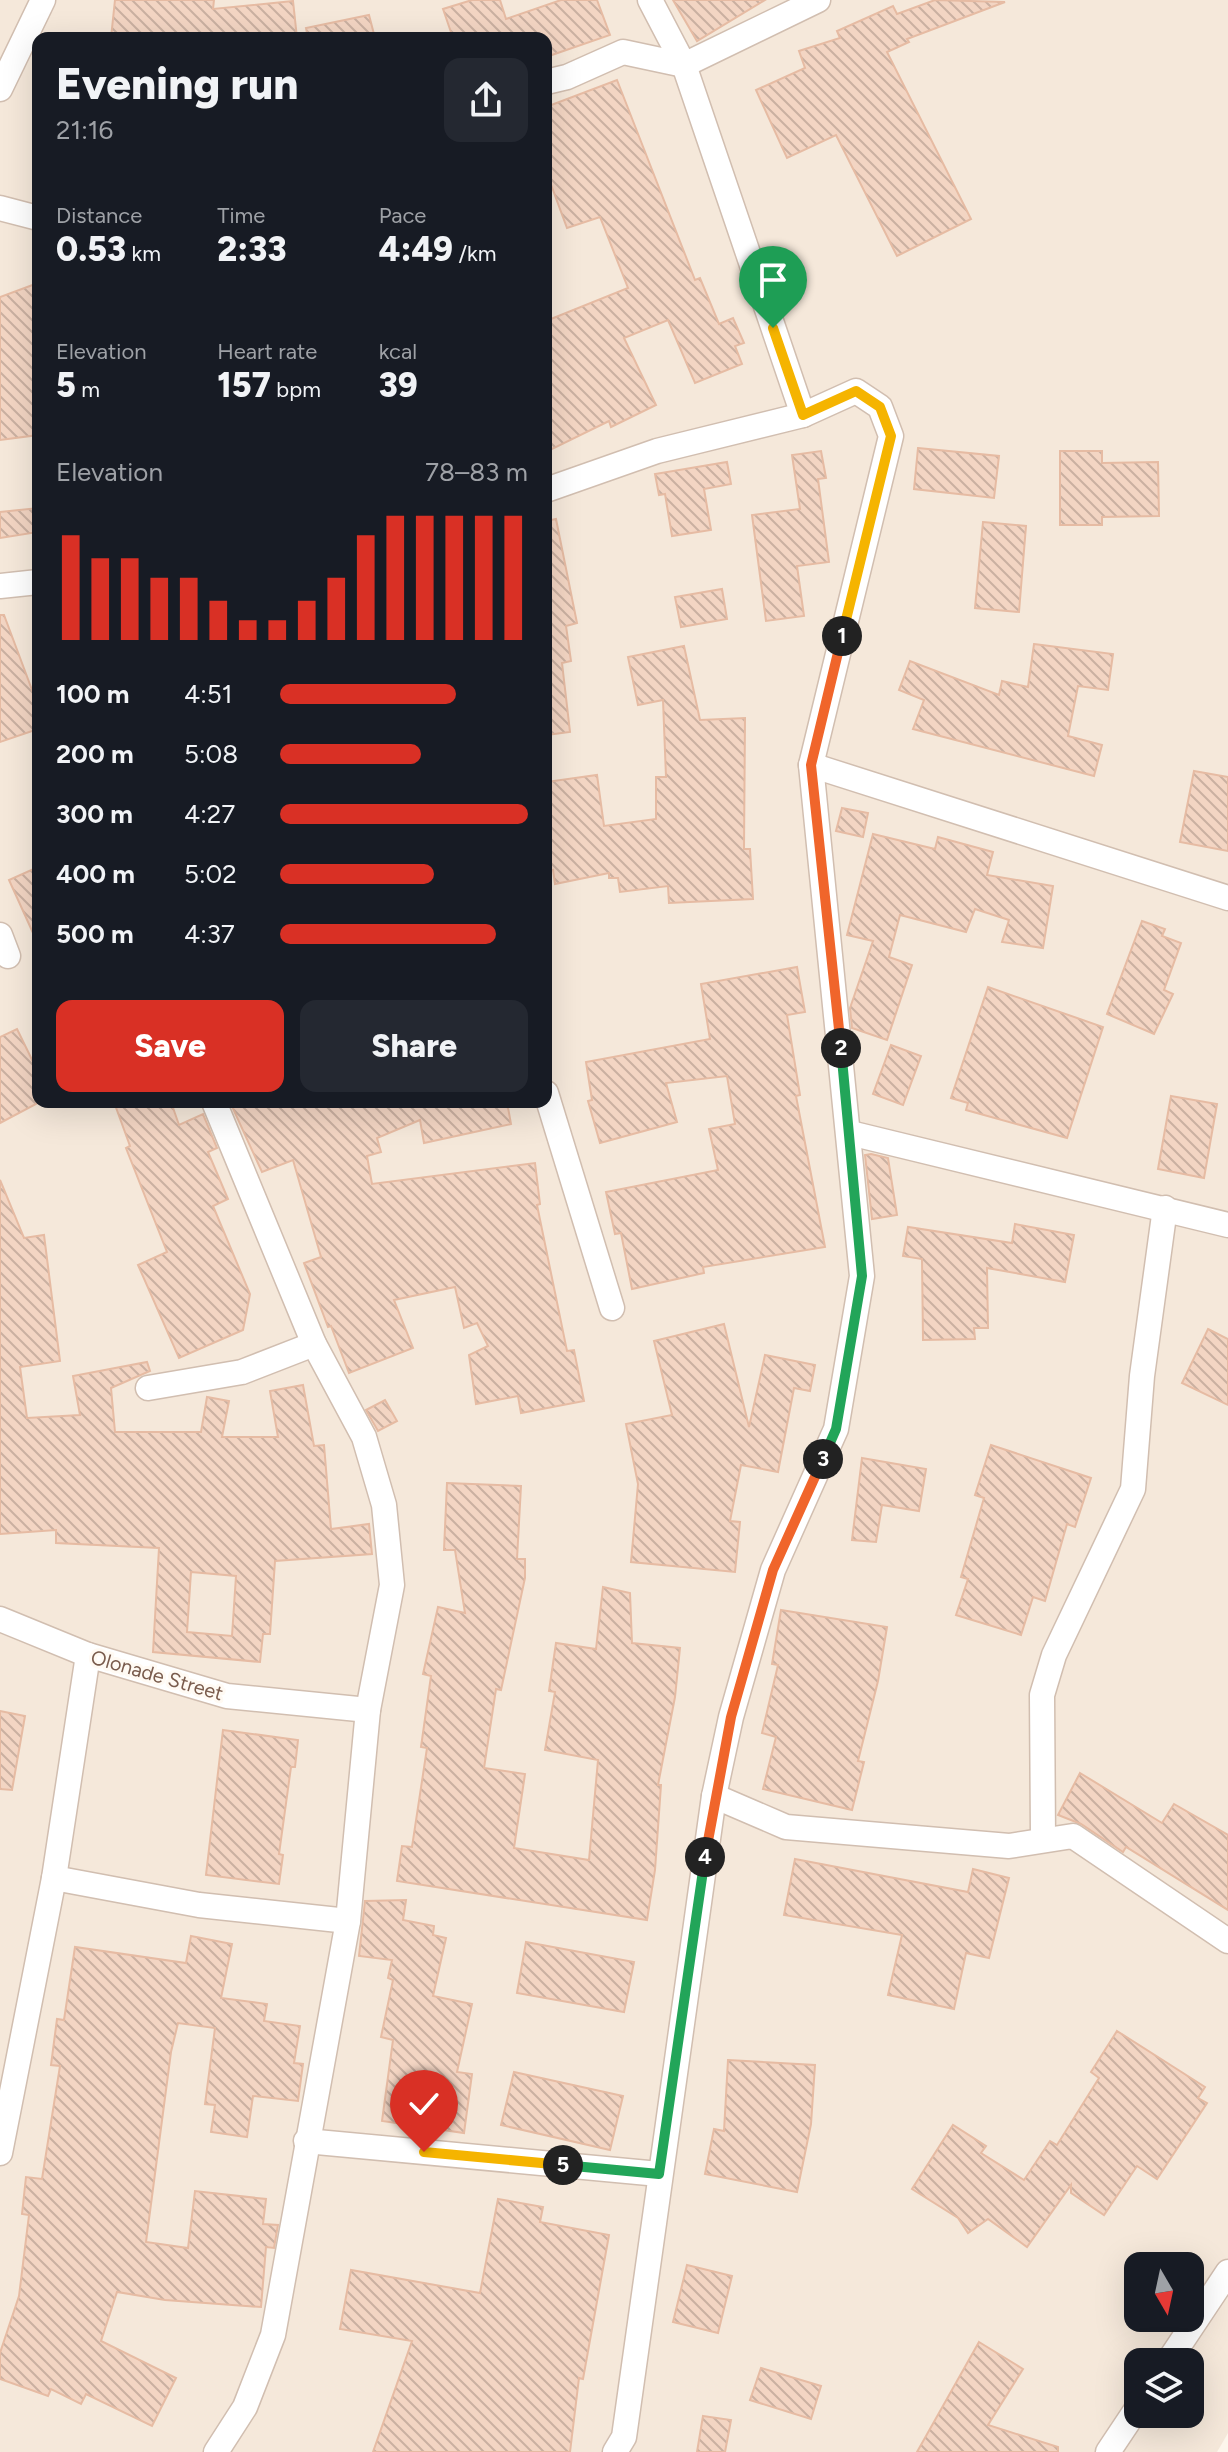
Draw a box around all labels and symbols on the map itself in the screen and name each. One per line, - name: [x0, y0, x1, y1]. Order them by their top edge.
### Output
- pin: [739, 246, 807, 328]
- pin: 1: [822, 616, 862, 656]
- pin: 2: [821, 1028, 861, 1068]
- pin: 3: [803, 1439, 843, 1479]
- street label: Olonade Street: [88, 1645, 226, 1705]
- pin: 4: [685, 1837, 725, 1877]
- pin: [390, 2070, 458, 2152]
- pin: 5: [543, 2145, 583, 2185]
- north arrow: [1124, 2252, 1204, 2332]

